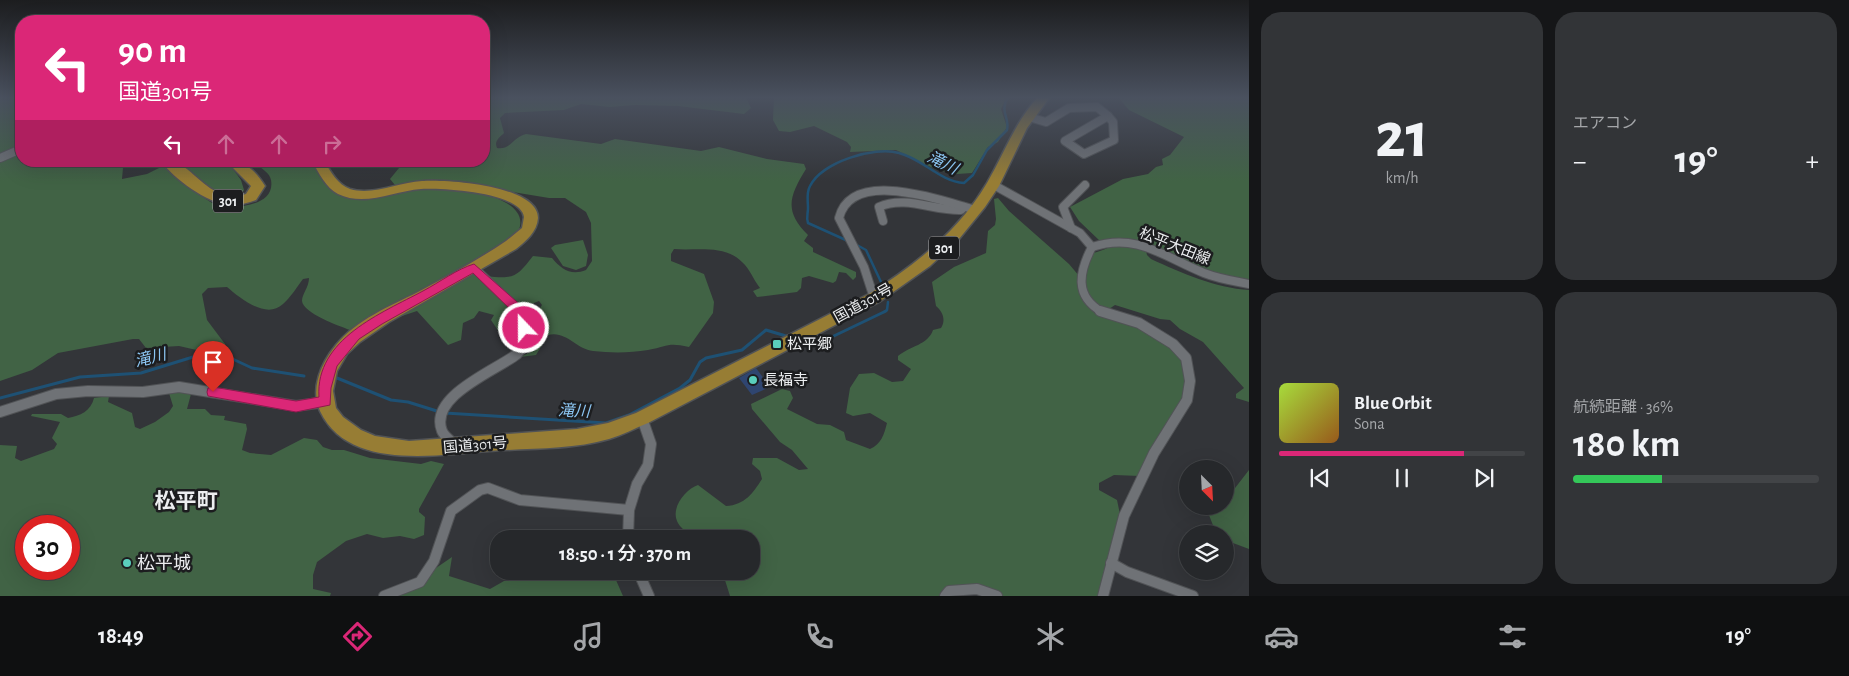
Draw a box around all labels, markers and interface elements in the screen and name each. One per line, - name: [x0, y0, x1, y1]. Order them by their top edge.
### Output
- text: 90 m: [118, 34, 187, 69]
- icon: left: [35, 35, 100, 100]
- text: 国道301号: [118, 81, 212, 103]
- text: 21: [1375, 104, 1429, 169]
- text: エアコン: [1573, 115, 1637, 131]
- icon: left: [159, 130, 187, 158]
- icon: ahead: [212, 130, 240, 158]
- icon: ahead: [265, 130, 293, 158]
- icon: right: [318, 130, 346, 158]
- text: 19°: [1674, 142, 1718, 180]
- water label: 滝川: [925, 148, 963, 178]
- text: −: [1573, 148, 1586, 176]
- text: +: [1806, 148, 1819, 176]
- text: km/h: [1385, 170, 1419, 186]
- road number: 301: [213, 190, 243, 212]
- street label: 松平大田線: [1137, 225, 1213, 267]
- road number: 301: [929, 237, 959, 260]
- street label: 国道301号: [831, 280, 895, 326]
- position arrow: [497, 301, 549, 353]
- place label: 松平郷: [787, 336, 832, 352]
- marker: 松平郷: [771, 338, 783, 350]
- pin: [192, 341, 234, 392]
- water label: 滝川: [133, 345, 170, 370]
- icon: arrive: [199, 348, 227, 376]
- place label: 長福寺: [763, 372, 808, 388]
- marker: 長福寺: [747, 374, 759, 386]
- text: Blue Orbit: [1354, 394, 1432, 413]
- text: 航続距離 · 36%: [1573, 399, 1673, 415]
- water label: 滝川: [558, 401, 592, 420]
- text: Sona: [1354, 416, 1385, 432]
- text: 180 km: [1573, 426, 1680, 464]
- street label: 国道301号: [442, 434, 508, 456]
- north arrow: [1179, 460, 1234, 515]
- map controls: [1179, 460, 1234, 580]
- icon: previous: [1306, 464, 1334, 492]
- icon: pause: [1388, 464, 1416, 492]
- icon: next: [1470, 464, 1498, 492]
- district label: 松平町: [155, 490, 218, 512]
- speed limit sign: 30: [15, 515, 80, 580]
- button: layers: [1179, 525, 1234, 580]
- text: 18:50 · 1 分 · 370 m: [559, 545, 691, 564]
- place label: 松平城: [137, 554, 191, 573]
- marker: 松平城: [121, 557, 133, 569]
- icon: directions: [340, 619, 375, 654]
- icon: music: [571, 619, 606, 654]
- icon: phone: [802, 619, 837, 654]
- icon: climate: [1033, 619, 1068, 654]
- icon: car: [1264, 619, 1299, 654]
- icon: filters: [1495, 619, 1530, 654]
- text: 18:49: [98, 625, 144, 647]
- text: 19°: [1726, 625, 1751, 647]

